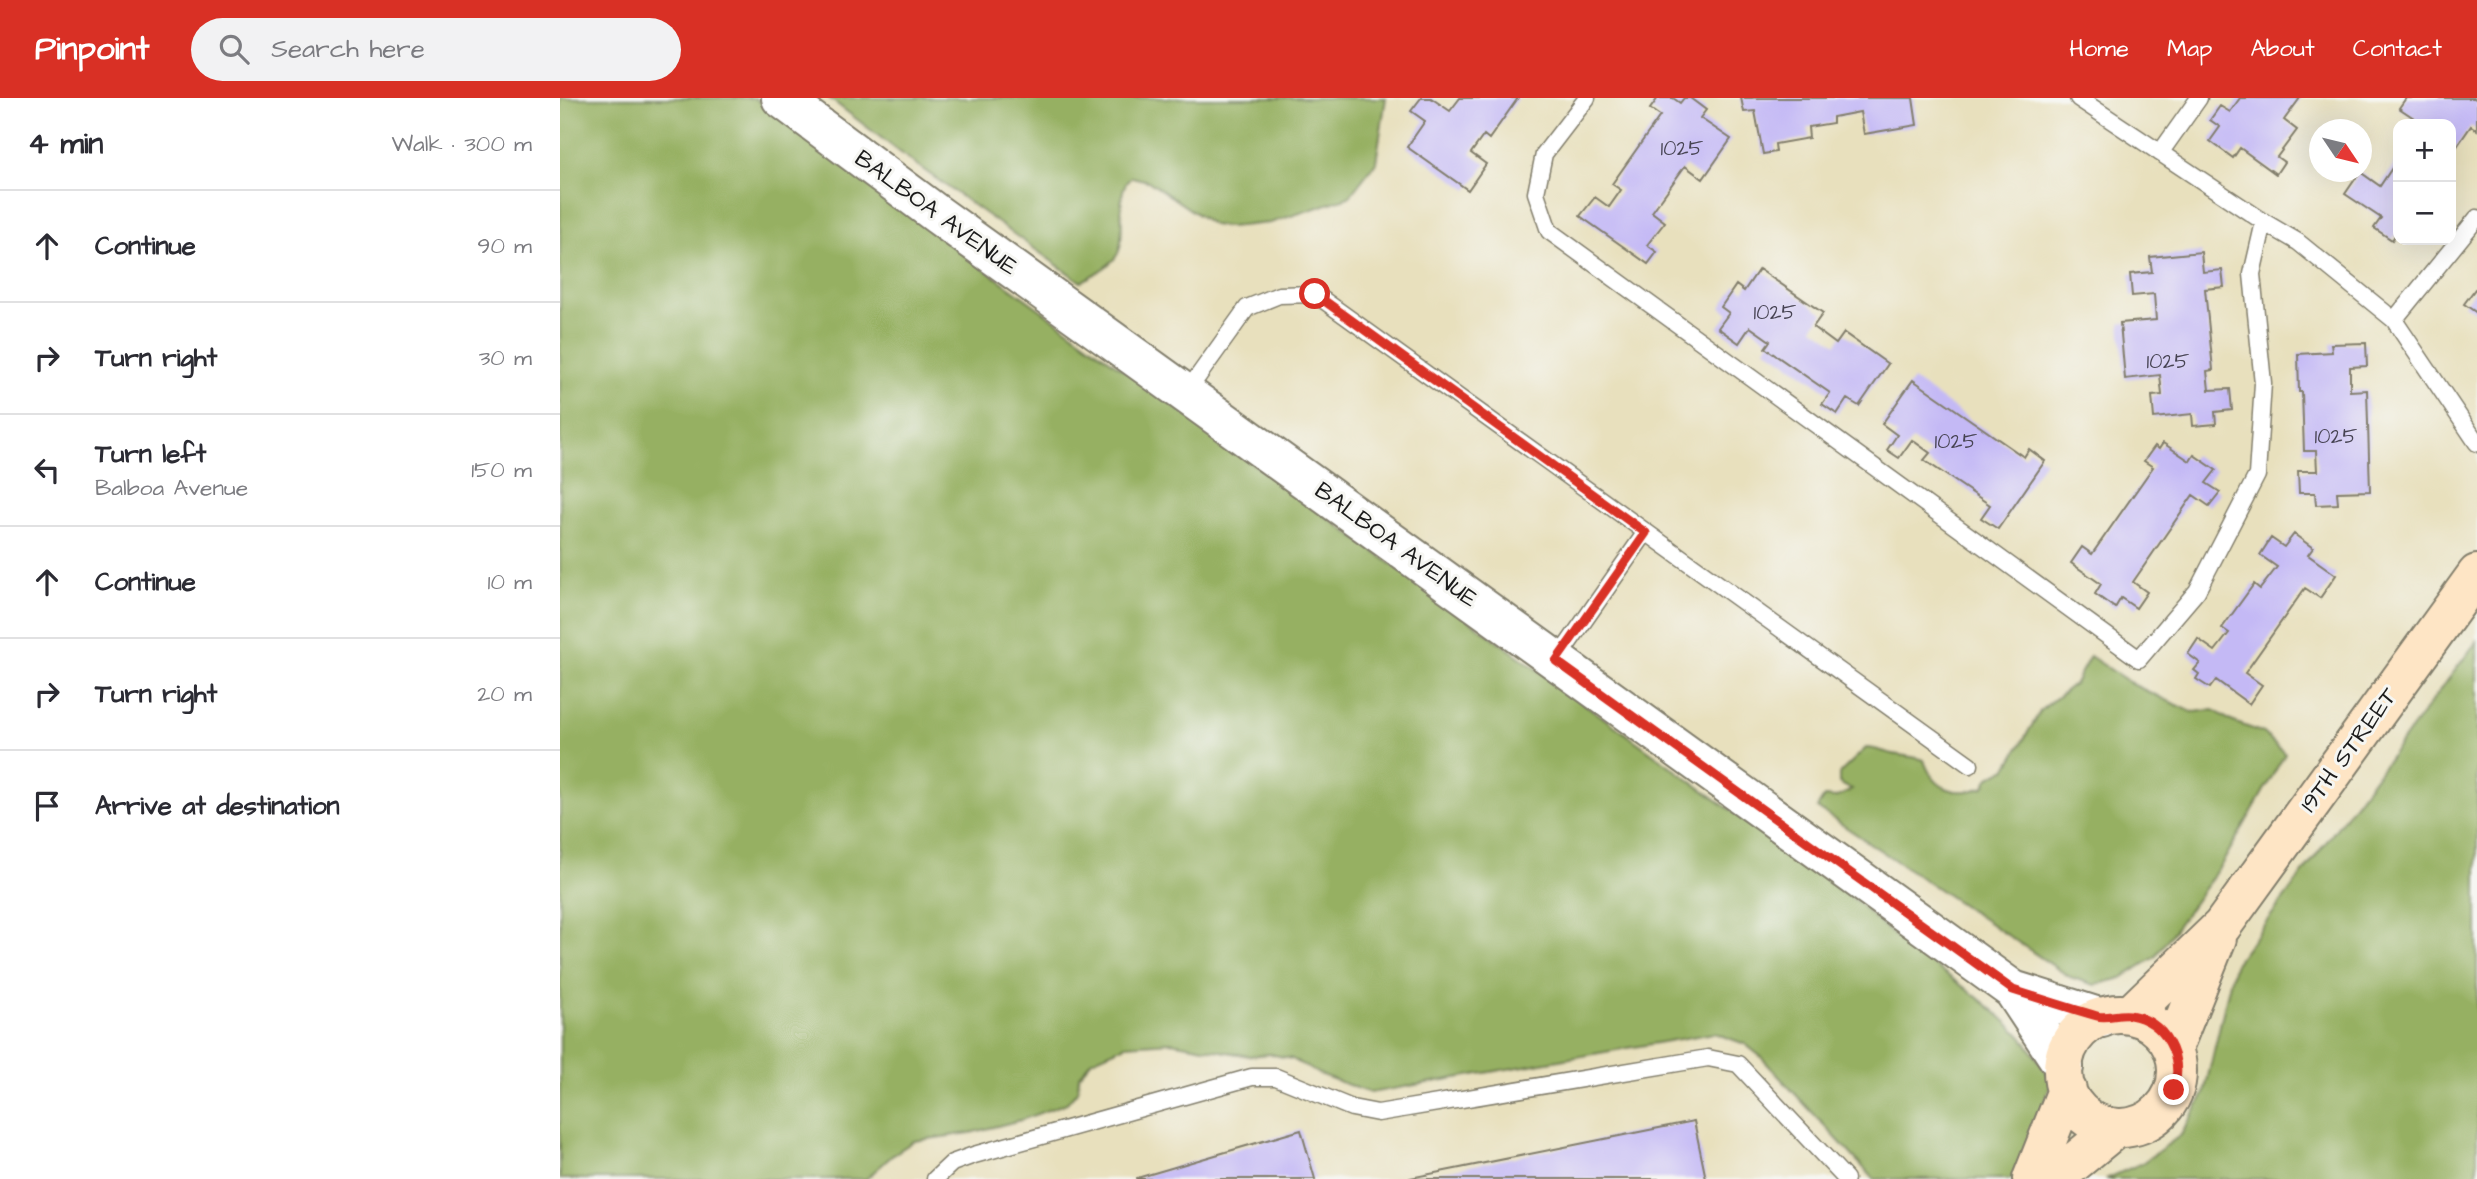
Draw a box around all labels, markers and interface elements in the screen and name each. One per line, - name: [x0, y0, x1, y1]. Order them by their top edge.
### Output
- search box: [191, 18, 681, 81]
- text: Pinpoint: [35, 26, 149, 72]
- icon: search: [215, 30, 253, 68]
- text: Search here: [271, 31, 425, 67]
- text: Home: [2069, 32, 2129, 66]
- text: Map: [2167, 32, 2212, 66]
- text: About: [2250, 32, 2315, 66]
- text: Contact: [2353, 32, 2442, 66]
- north arrow: [2309, 119, 2372, 182]
- map controls: [2393, 119, 2456, 245]
- button: +: [2393, 119, 2456, 182]
- text: 4 min: [28, 123, 103, 165]
- text: Walk · 300 m: [391, 128, 532, 160]
- house number: 1025: [1661, 134, 1704, 163]
- street label: BALBOA AVENUE: [847, 142, 1025, 284]
- button: −: [2393, 182, 2456, 245]
- icon: ahead: [28, 227, 66, 265]
- text: Continue: [95, 228, 196, 264]
- text: 90 m: [477, 230, 532, 262]
- route start: [1299, 278, 1330, 309]
- house number: 1025: [1754, 298, 1797, 327]
- icon: right: [28, 339, 66, 377]
- text: Turn right: [95, 340, 217, 376]
- text: 30 m: [479, 342, 532, 374]
- house number: 1025: [2147, 347, 2190, 376]
- house number: 1025: [2315, 422, 2358, 451]
- house number: 1025: [1935, 427, 1978, 456]
- text: Turn left: [95, 436, 206, 472]
- icon: left: [28, 451, 66, 489]
- text: 150 m: [471, 454, 532, 486]
- text: Balboa Avenue: [95, 472, 248, 504]
- street label: BALBOA AVENUE: [1307, 474, 1485, 616]
- icon: ahead: [28, 563, 66, 601]
- text: Continue: [95, 564, 196, 600]
- text: 10 m: [487, 566, 532, 598]
- icon: right: [28, 675, 66, 713]
- text: Turn right: [95, 676, 217, 712]
- text: 20 m: [477, 678, 532, 710]
- street label: 19TH STREET: [2292, 681, 2406, 819]
- icon: arrive: [28, 787, 66, 825]
- text: Arrive at destination: [95, 788, 340, 824]
- route end: [2158, 1074, 2189, 1105]

